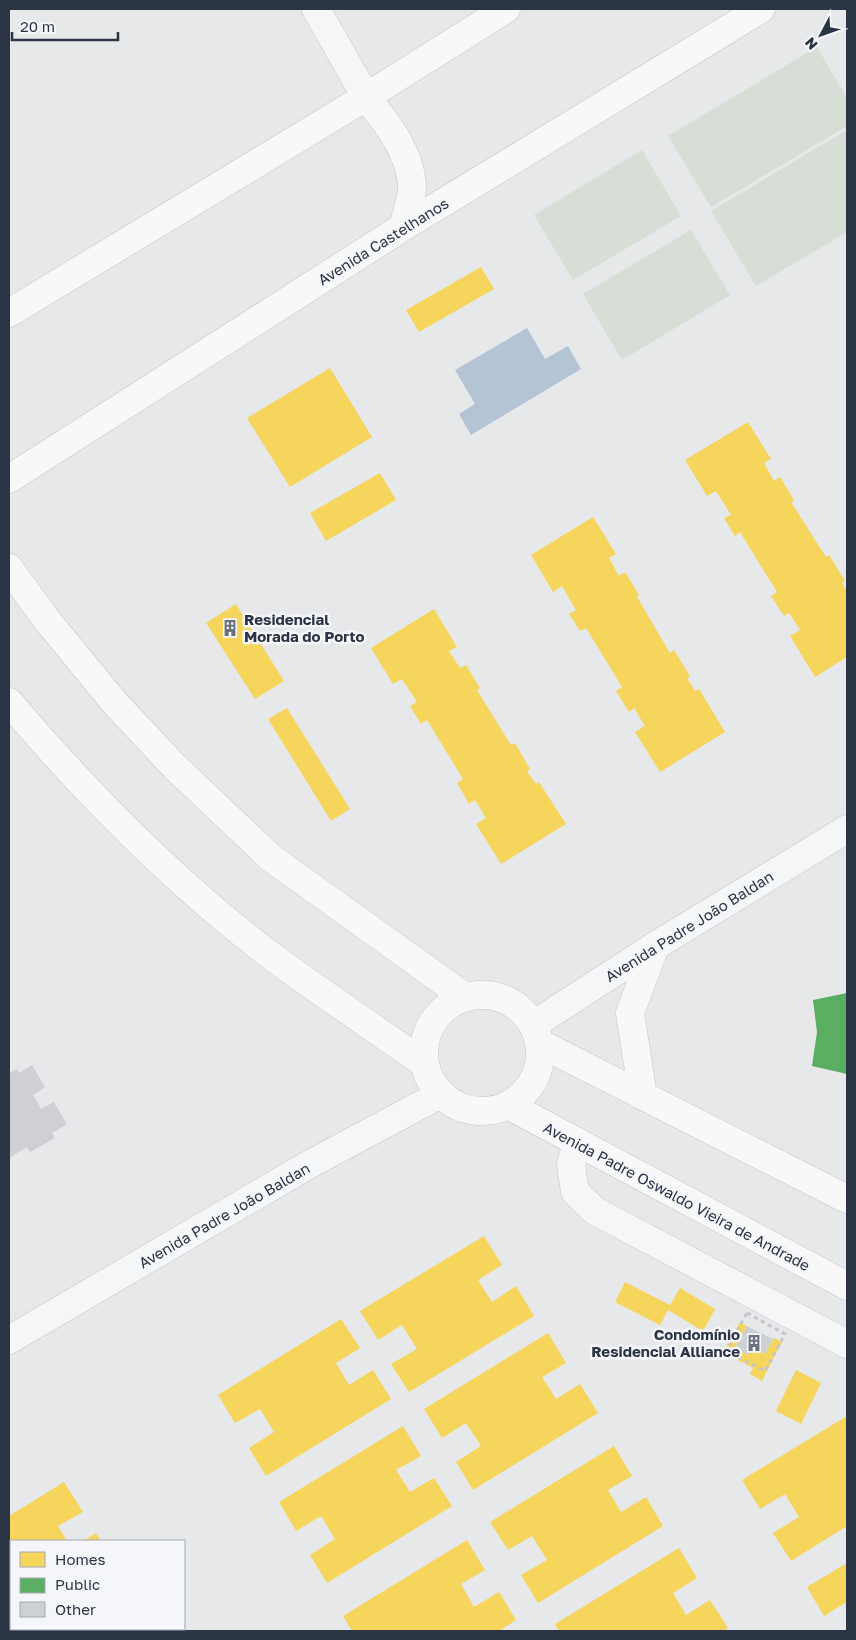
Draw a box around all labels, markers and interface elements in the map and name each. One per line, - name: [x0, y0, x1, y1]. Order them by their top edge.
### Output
- scale bar: [12, 10, 119, 42]
- north arrow: [796, 10, 846, 60]
- text: 20 m: [20, 17, 55, 35]
- text: N: [801, 34, 821, 53]
- street label: Avenida Castelhanos: [314, 193, 452, 289]
- place label: Residencial Morada do Porto: [244, 610, 364, 645]
- building icon: Residencial Morada do Porto: [220, 618, 240, 638]
- street label: Avenida Padre João Baldan: [602, 867, 776, 985]
- street label: Avenida Padre Oswaldo Vieira de Andrade: [541, 1118, 814, 1274]
- street label: Avenida Padre João Baldan: [135, 1158, 313, 1272]
- place label: Condomínio Residencial Alliance: [591, 1325, 740, 1360]
- building icon: Condomínio Residencial Alliance: [744, 1333, 764, 1353]
- legend: [10, 1540, 185, 1630]
- text: Homes: [55, 1550, 105, 1568]
- text: Public: [55, 1575, 100, 1593]
- text: Other: [55, 1600, 96, 1618]

